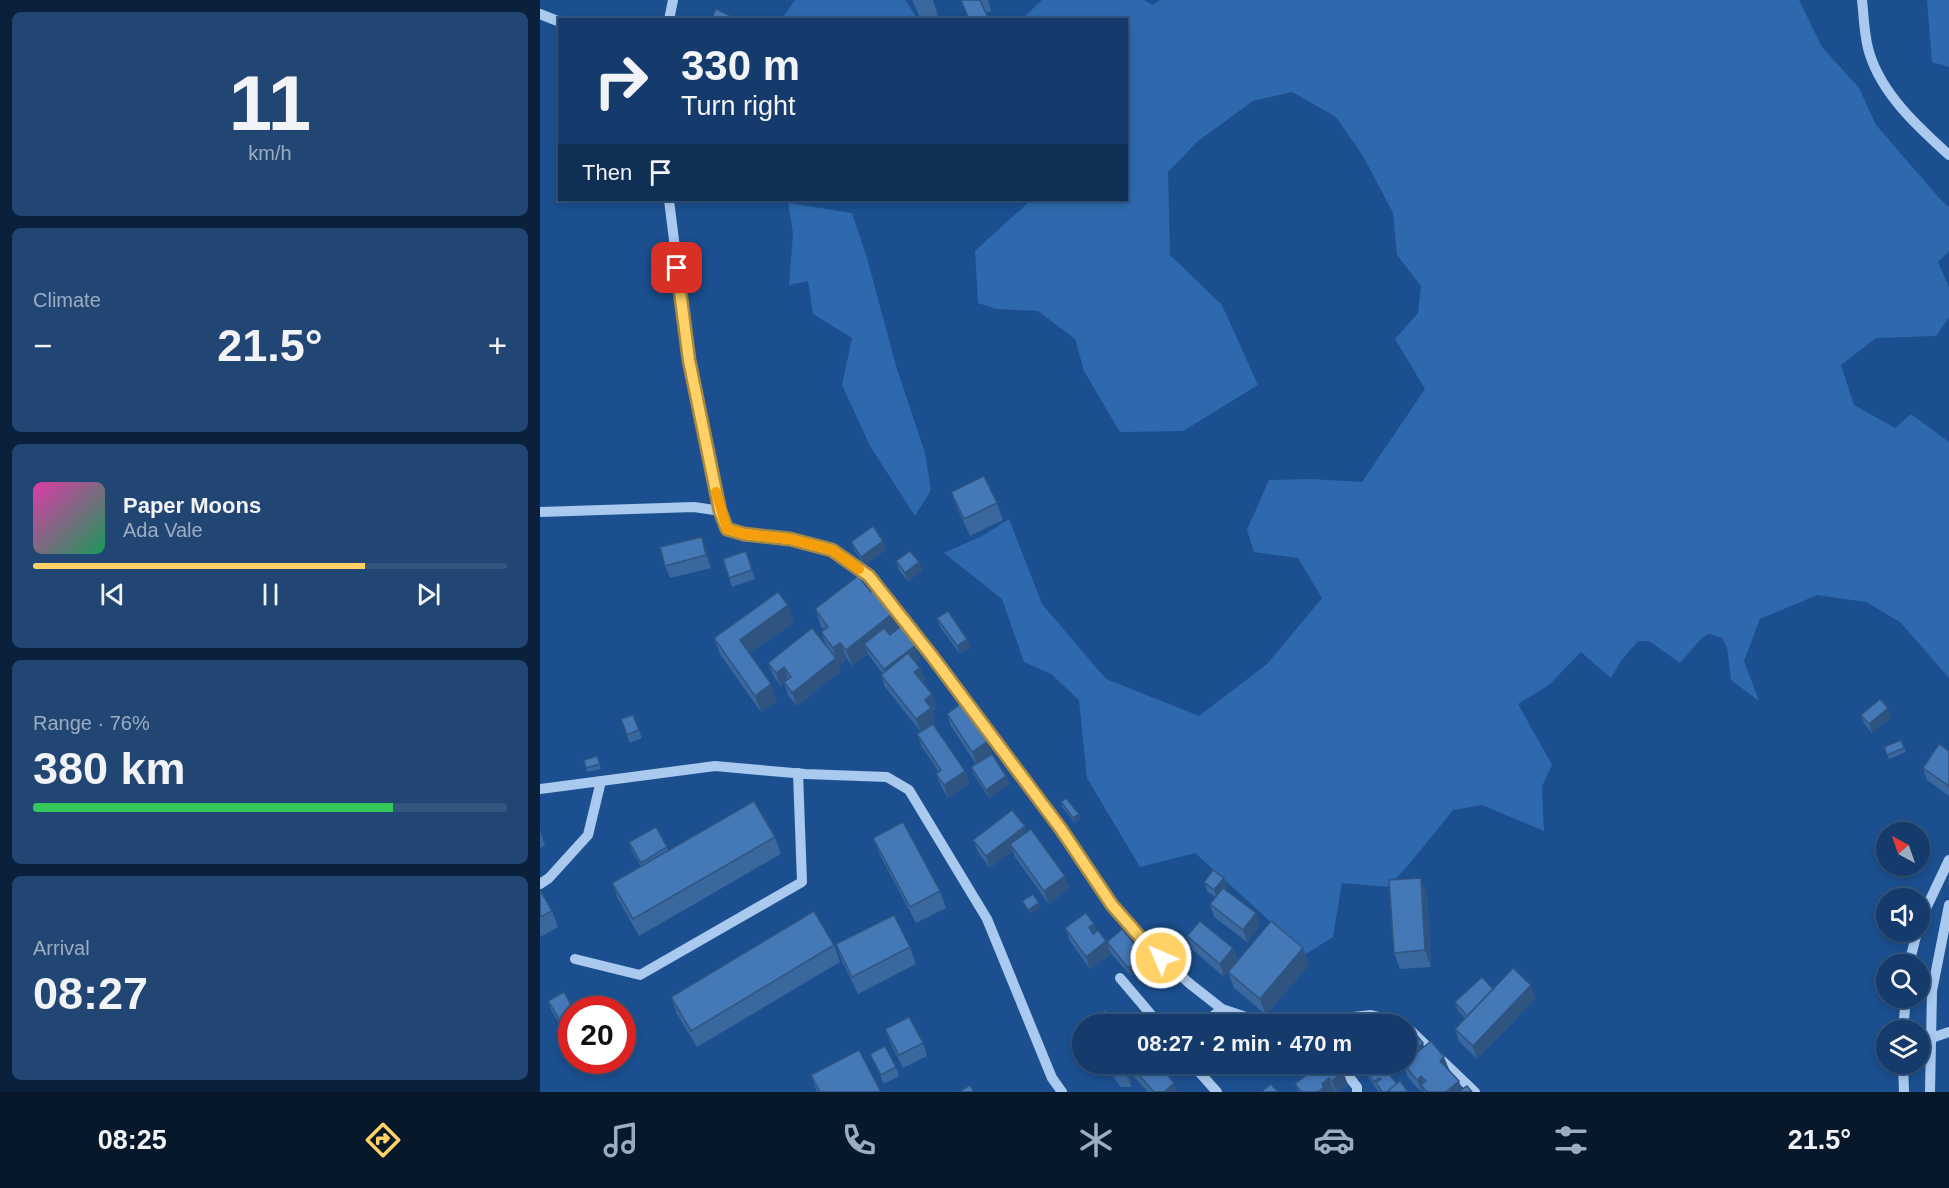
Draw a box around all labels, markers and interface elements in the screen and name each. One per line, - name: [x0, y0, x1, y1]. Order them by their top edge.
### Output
- icon: right: [582, 42, 660, 120]
- text: 330 m: [681, 42, 800, 89]
- text: 11: [229, 59, 311, 147]
- text: Turn right: [681, 91, 796, 121]
- text: km/h: [248, 142, 292, 164]
- icon: arrive: [644, 156, 677, 189]
- text: Then: [582, 160, 632, 185]
- pin: [651, 242, 702, 293]
- icon: arrive: [660, 251, 693, 284]
- text: Climate: [33, 289, 101, 311]
- text: 21.5°: [217, 320, 323, 371]
- text: −: [33, 327, 52, 364]
- text: +: [488, 327, 507, 364]
- text: Paper Moons: [123, 493, 261, 518]
- text: Ada Vale: [123, 519, 203, 541]
- icon: previous: [96, 578, 129, 611]
- icon: pause: [254, 578, 287, 611]
- icon: next: [412, 578, 445, 611]
- text: Range · 76%: [33, 712, 150, 734]
- text: 380 km: [33, 743, 186, 794]
- north arrow: [1876, 822, 1930, 876]
- map controls: [1876, 822, 1930, 1074]
- button: sound: [1876, 888, 1930, 942]
- position arrow: [1129, 926, 1193, 990]
- text: Arrival: [33, 937, 90, 959]
- button: search: [1876, 954, 1930, 1008]
- text: 08:27: [33, 968, 148, 1019]
- speed limit sign: 20: [558, 996, 636, 1074]
- button: layers: [1876, 1020, 1930, 1074]
- text: 08:27 · 2 min · 470 m: [1137, 1031, 1352, 1056]
- icon: directions: [362, 1119, 404, 1161]
- icon: music: [600, 1119, 642, 1161]
- icon: phone: [838, 1119, 880, 1161]
- icon: climate: [1075, 1119, 1117, 1161]
- icon: car: [1313, 1119, 1355, 1161]
- icon: filters: [1550, 1119, 1592, 1161]
- text: 08:25: [98, 1125, 167, 1155]
- text: 21.5°: [1788, 1125, 1851, 1155]

